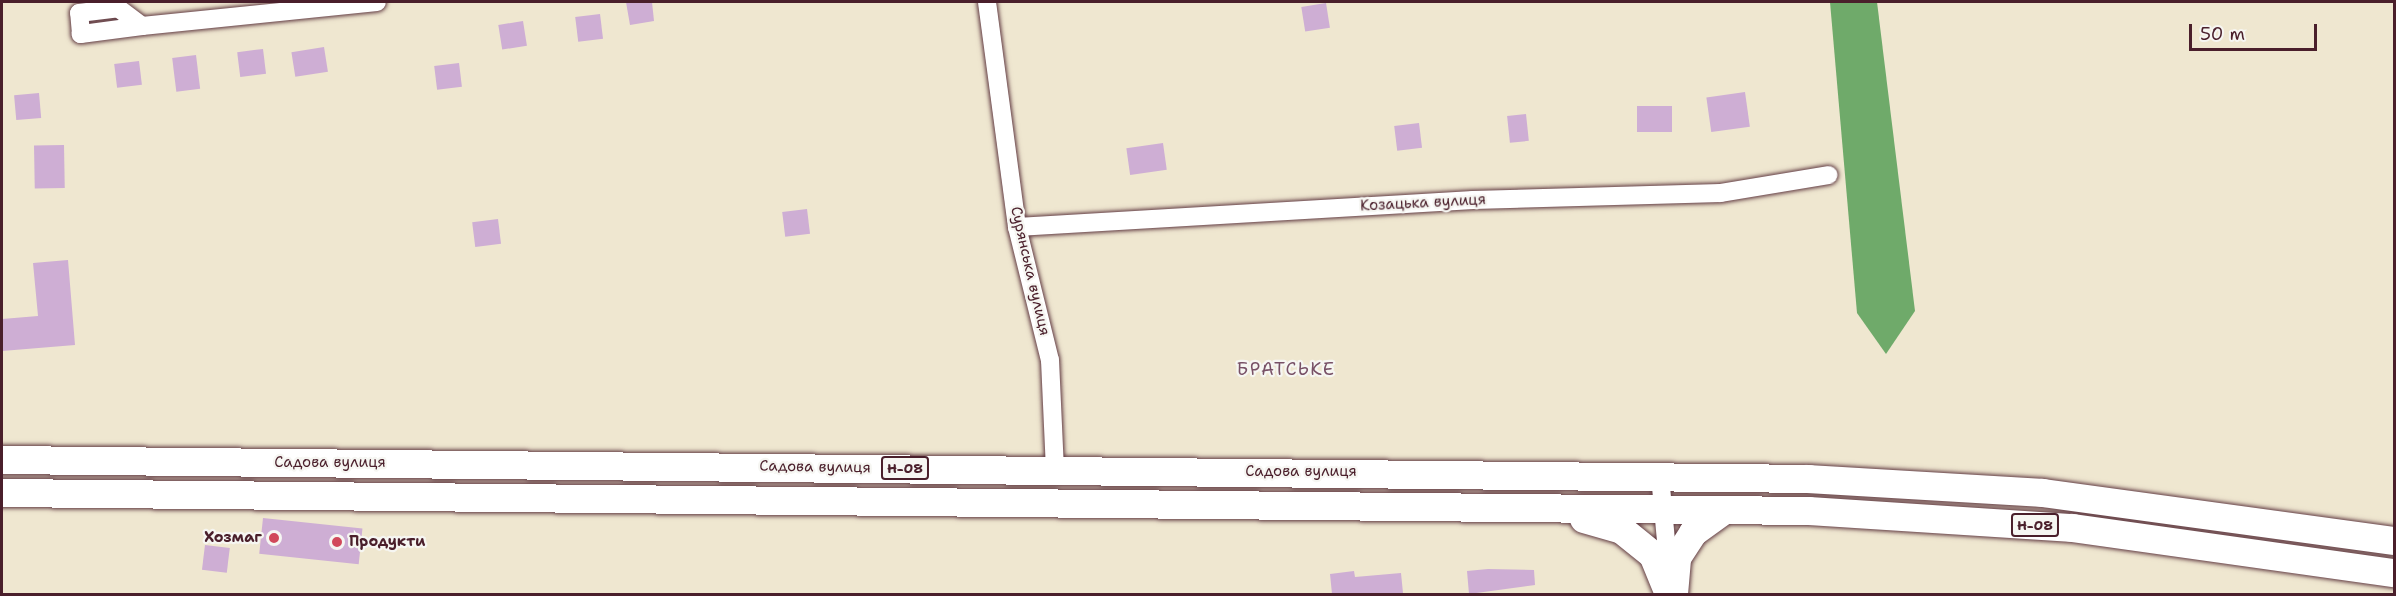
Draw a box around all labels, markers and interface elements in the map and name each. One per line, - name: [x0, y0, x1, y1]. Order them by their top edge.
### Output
- scale bar: [2192, 12, 2320, 50]
- text: 50 m: [2200, 22, 2245, 46]
- street label: Козацька вулиця: [1360, 191, 1486, 215]
- street label: Сурянська вулиця: [1006, 205, 1054, 337]
- district label: БРАТСЬКЕ: [1237, 358, 1335, 380]
- street label: Садова вулиця: [274, 454, 386, 472]
- street label: Садова вулиця: [759, 457, 871, 477]
- road number: Н-08: [880, 457, 930, 479]
- street label: Садова вулиця: [1245, 463, 1357, 481]
- road number: Н-08: [2010, 514, 2060, 536]
- place label: Хозмаг: [204, 529, 262, 547]
- marker: Хозмаг: [267, 531, 281, 545]
- place label: Продукти: [349, 533, 425, 551]
- marker: Продукти: [330, 535, 344, 549]

